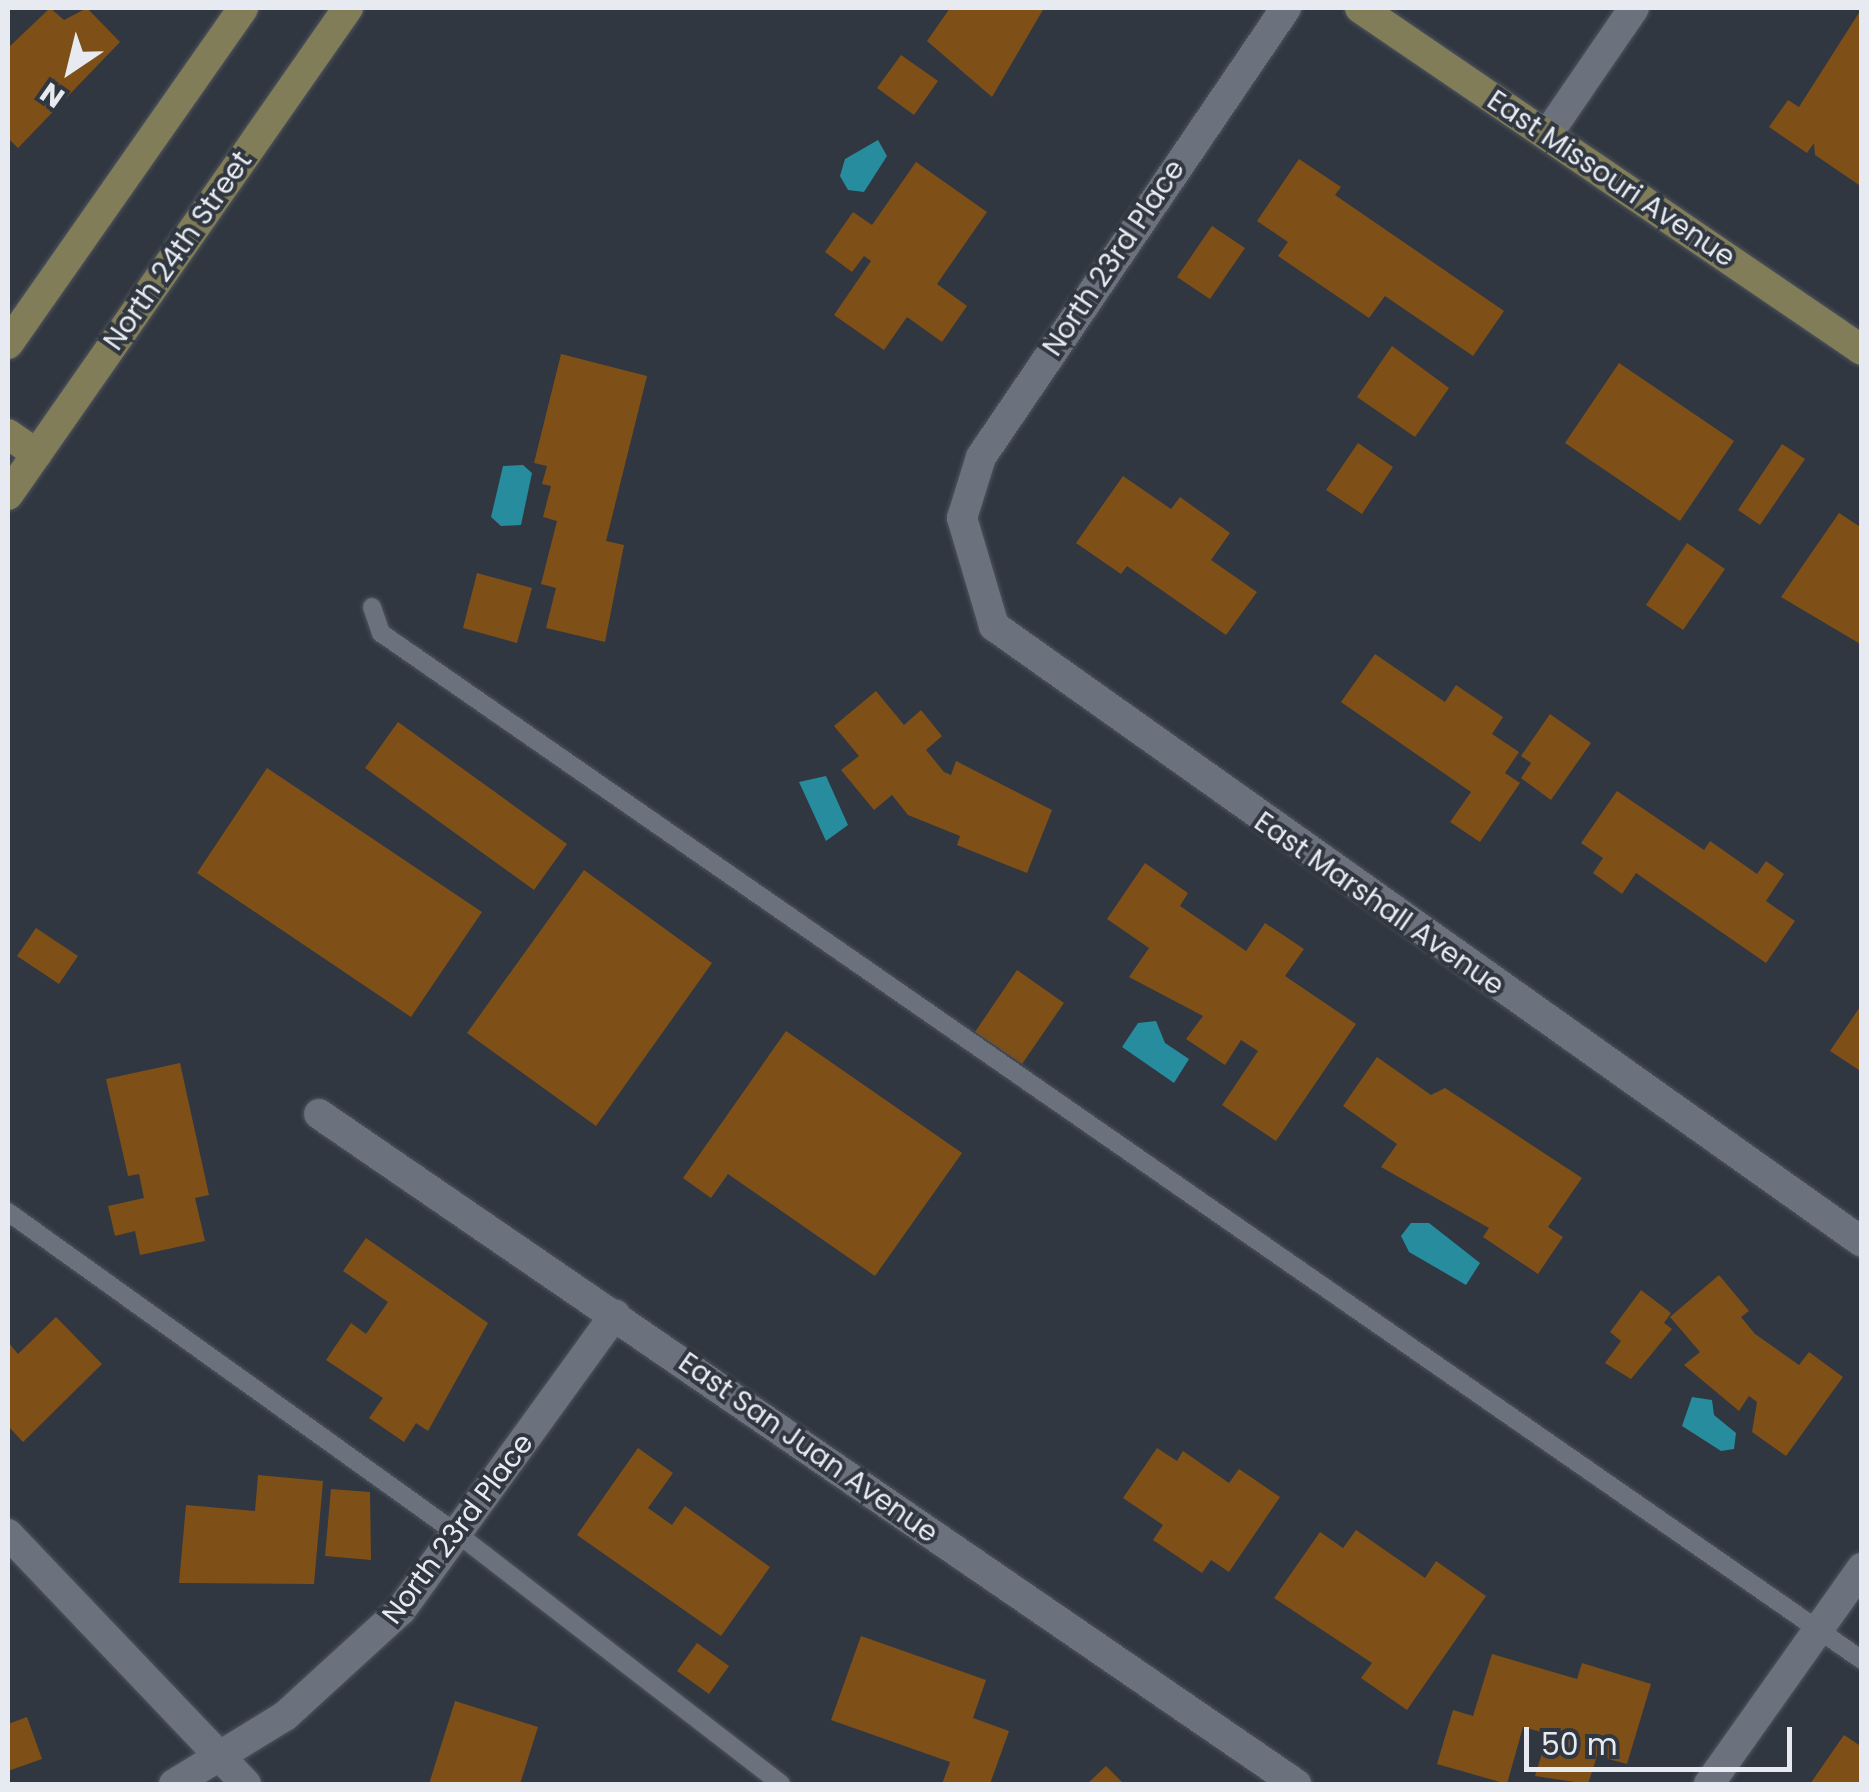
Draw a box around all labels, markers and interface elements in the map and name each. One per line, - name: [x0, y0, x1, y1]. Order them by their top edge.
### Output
- north arrow: [20, 20, 120, 120]
- text: N: [33, 73, 72, 117]
- street label: East Missouri Avenue: [1481, 84, 1741, 274]
- street label: North 24th Street: [97, 145, 259, 357]
- street label: North 23rd Place: [1036, 153, 1192, 363]
- street label: East Marshall Avenue: [1248, 805, 1510, 1003]
- street label: East San Juan Avenue: [672, 1346, 944, 1550]
- street label: North 23rd Place: [376, 1427, 540, 1631]
- scale bar: [1529, 1707, 1796, 1769]
- text: 50 m: [1541, 1723, 1618, 1766]

